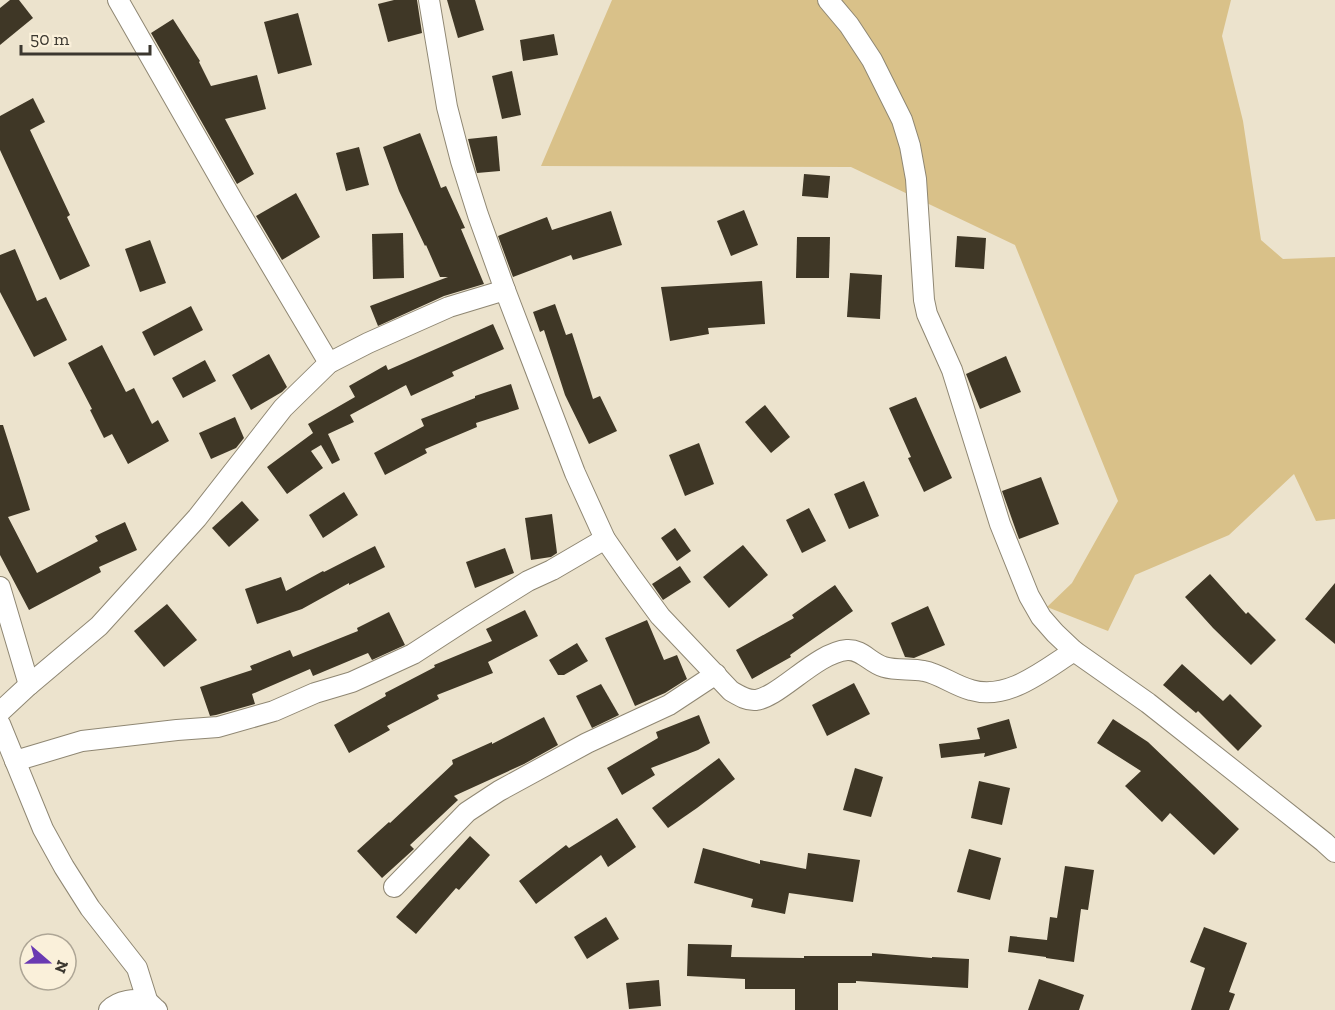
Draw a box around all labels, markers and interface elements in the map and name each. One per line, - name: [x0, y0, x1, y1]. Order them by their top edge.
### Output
- scale bar: [21, 18, 150, 56]
- text: 50 m: [30, 28, 70, 50]
- north arrow: [18, 932, 78, 992]
- text: N: [51, 958, 73, 976]

